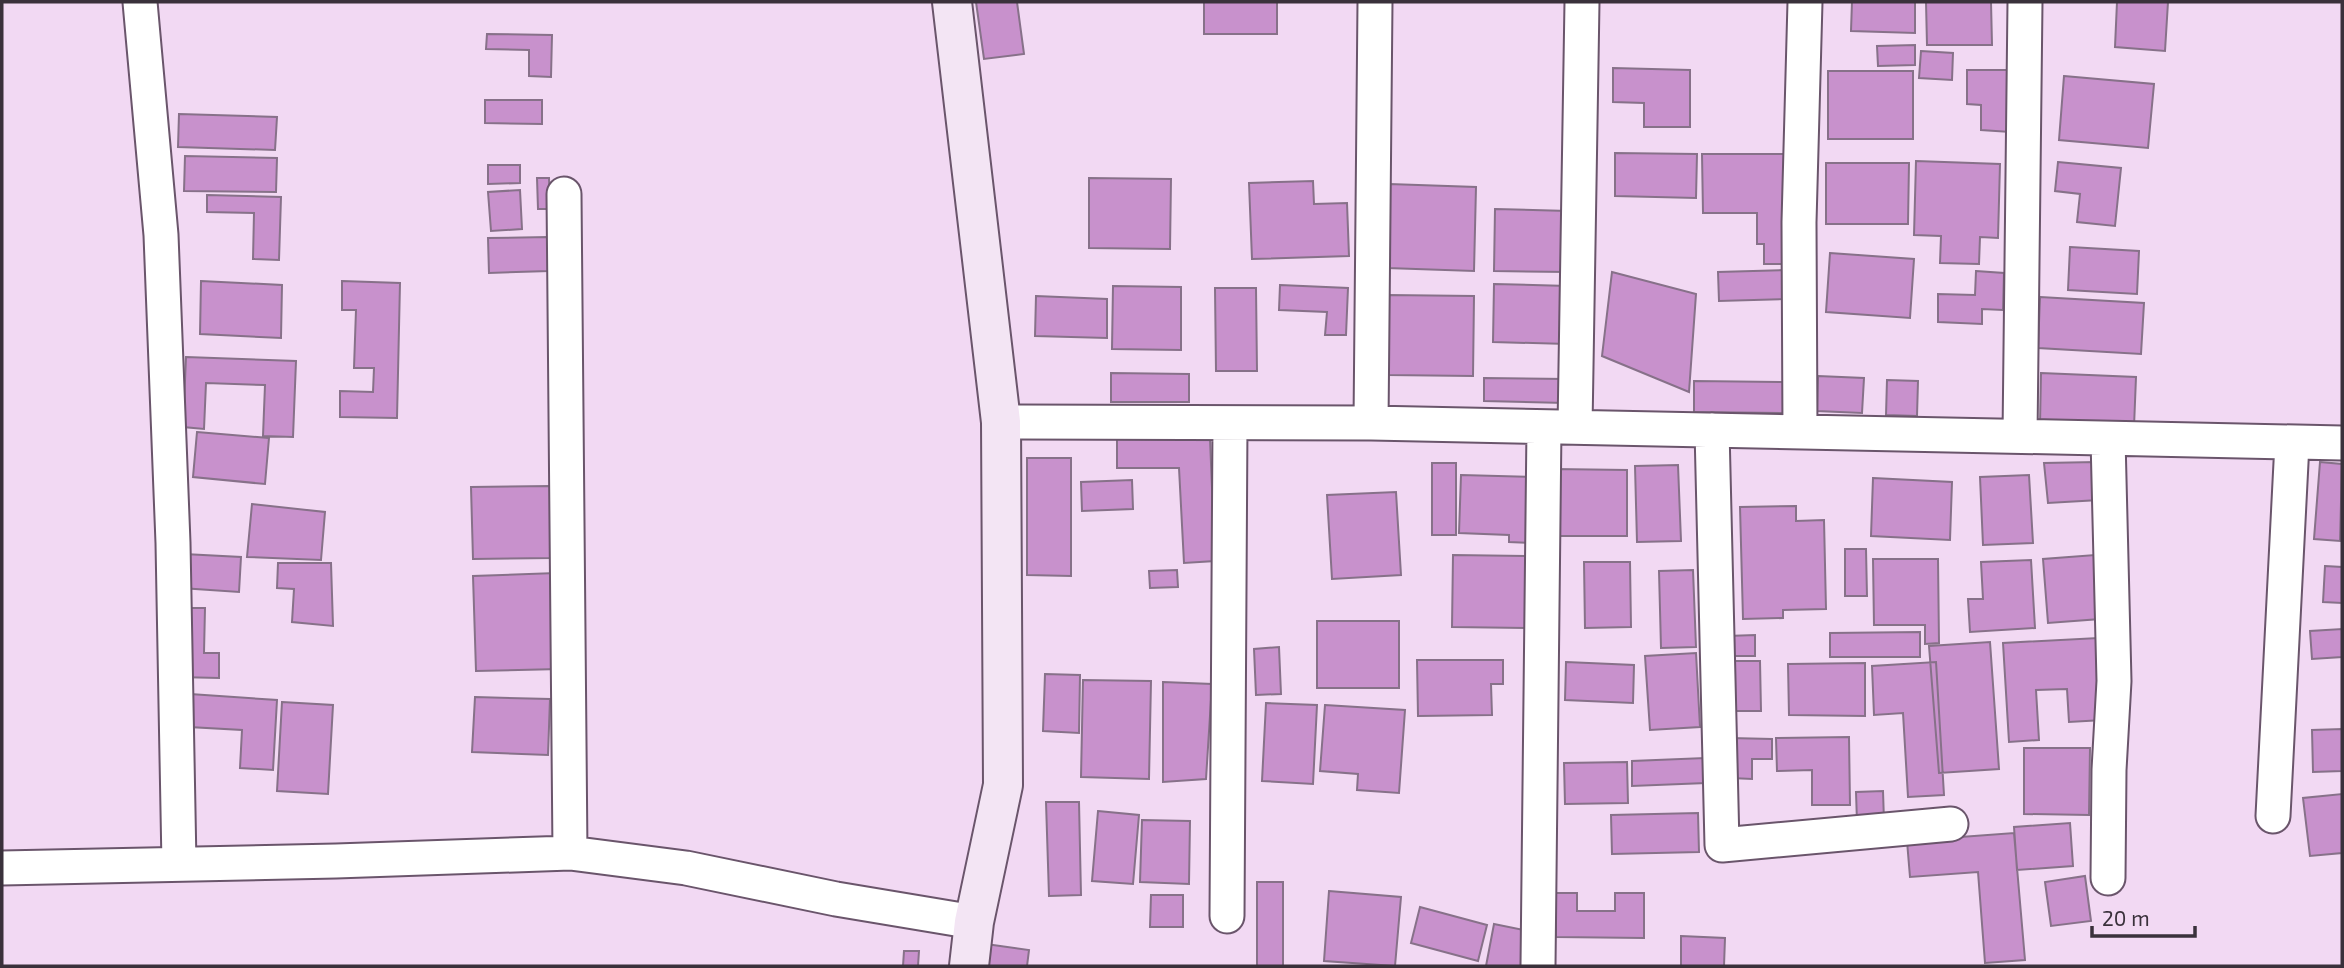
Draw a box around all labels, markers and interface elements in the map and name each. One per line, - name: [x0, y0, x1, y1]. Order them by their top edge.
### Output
- scale bar: [2092, 894, 2195, 938]
- text: 20 m: [2102, 905, 2150, 930]

